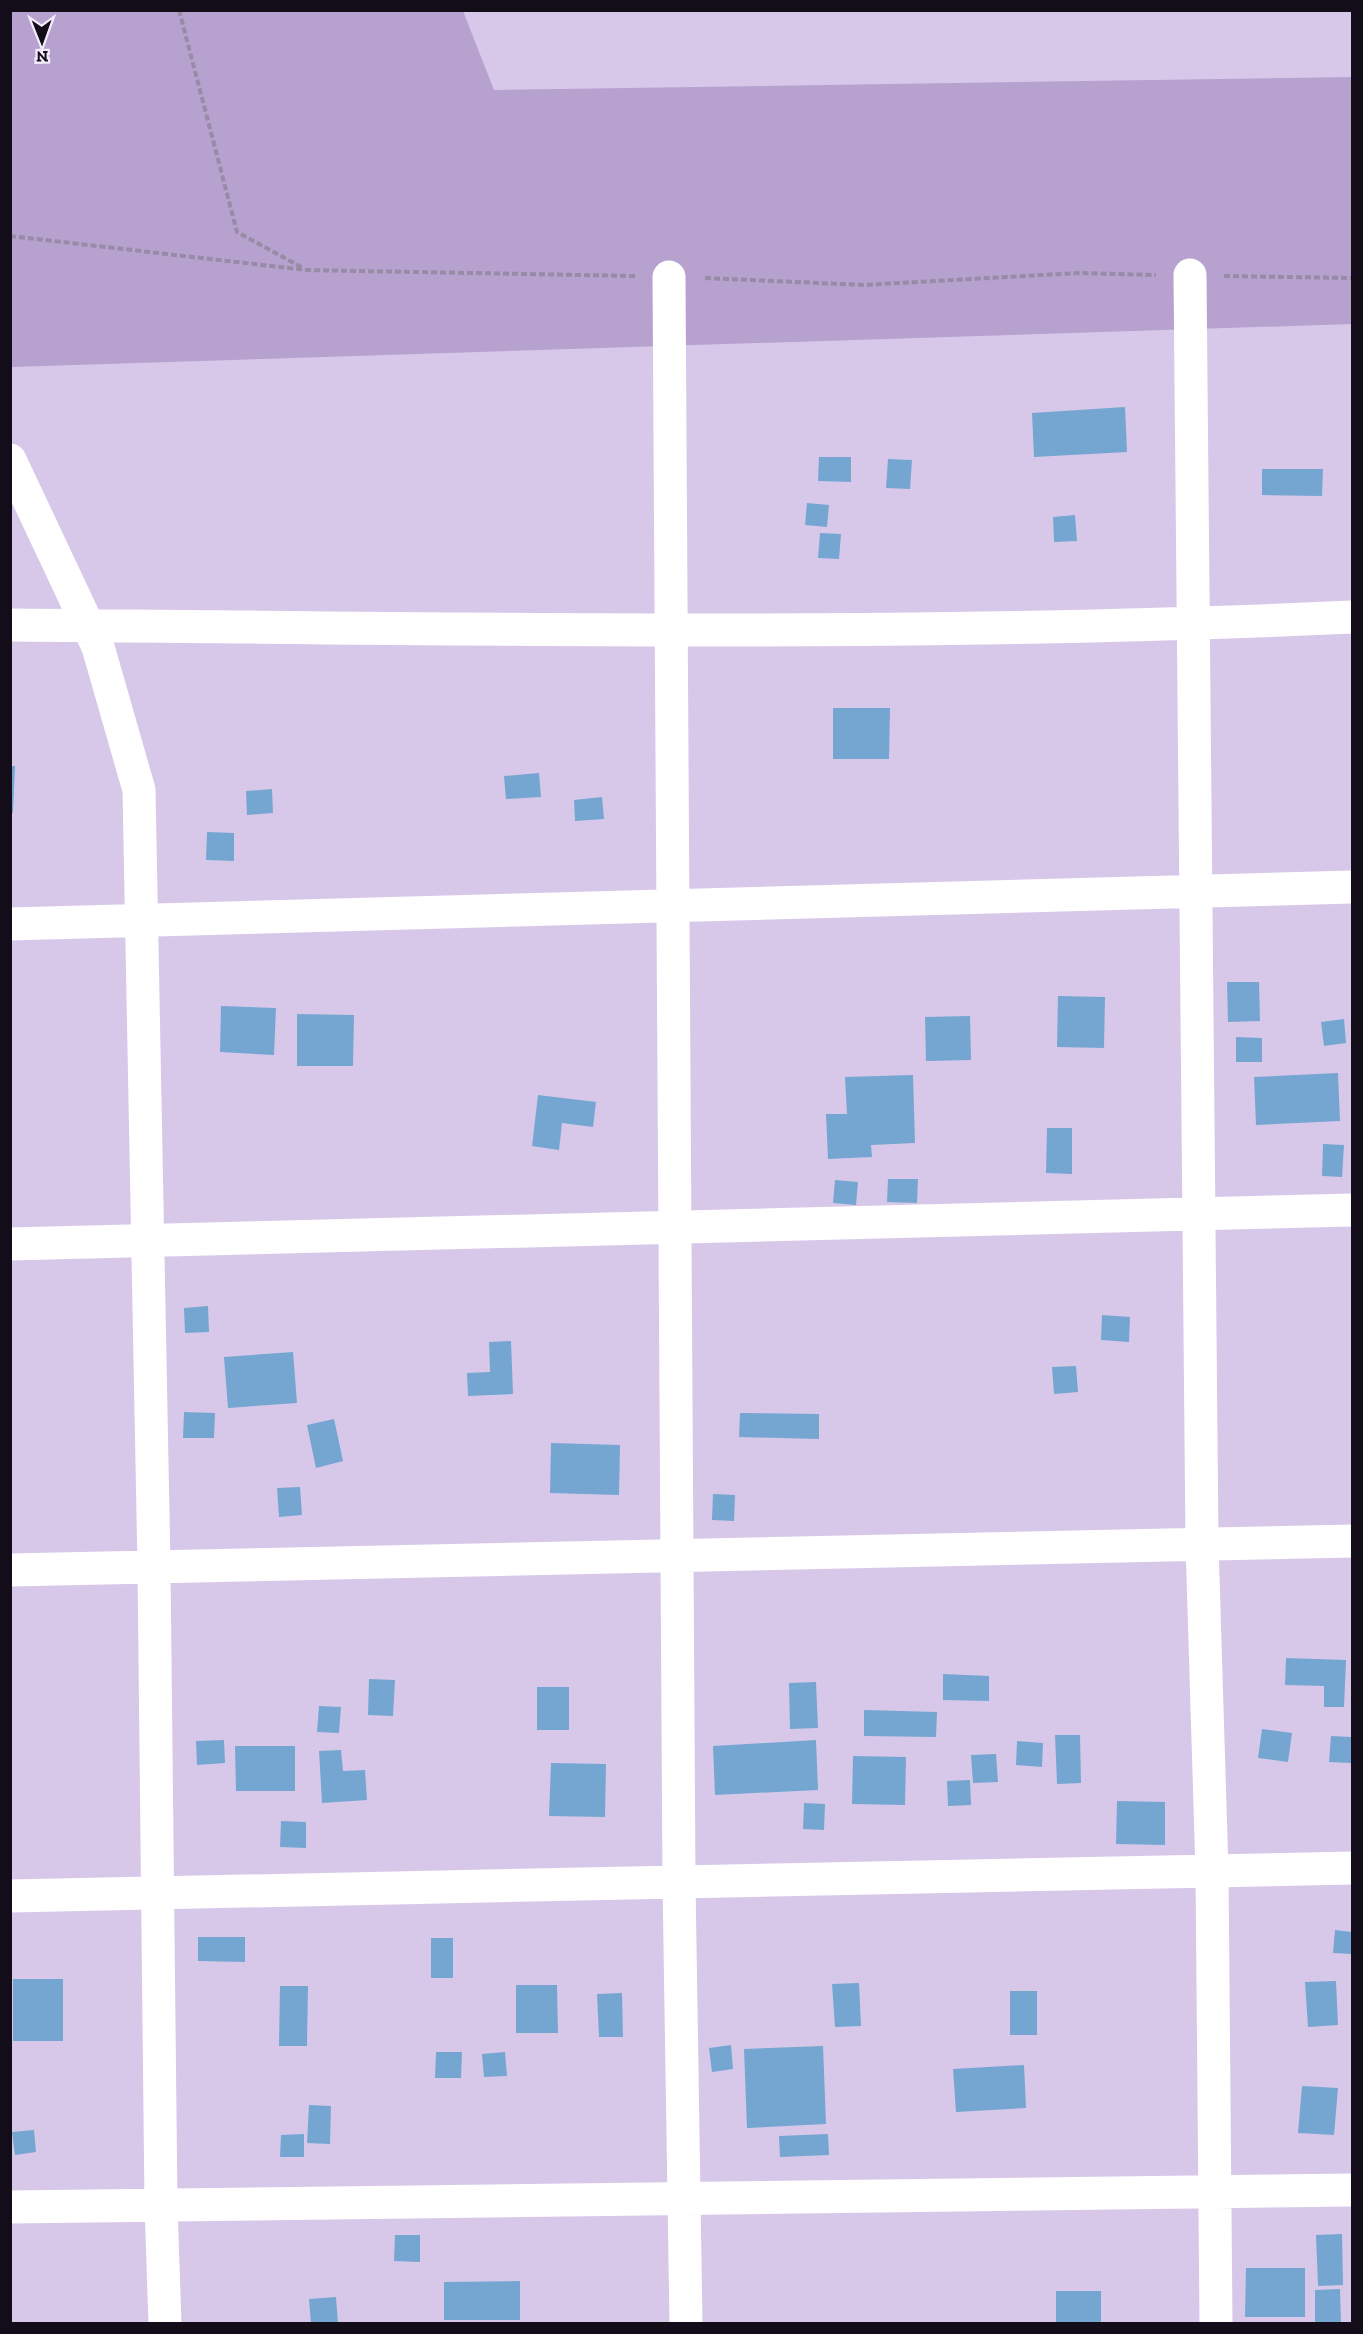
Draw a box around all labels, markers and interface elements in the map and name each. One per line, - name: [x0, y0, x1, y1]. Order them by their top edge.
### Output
- north arrow: [12, 12, 72, 72]
- text: N: [36, 47, 49, 66]

